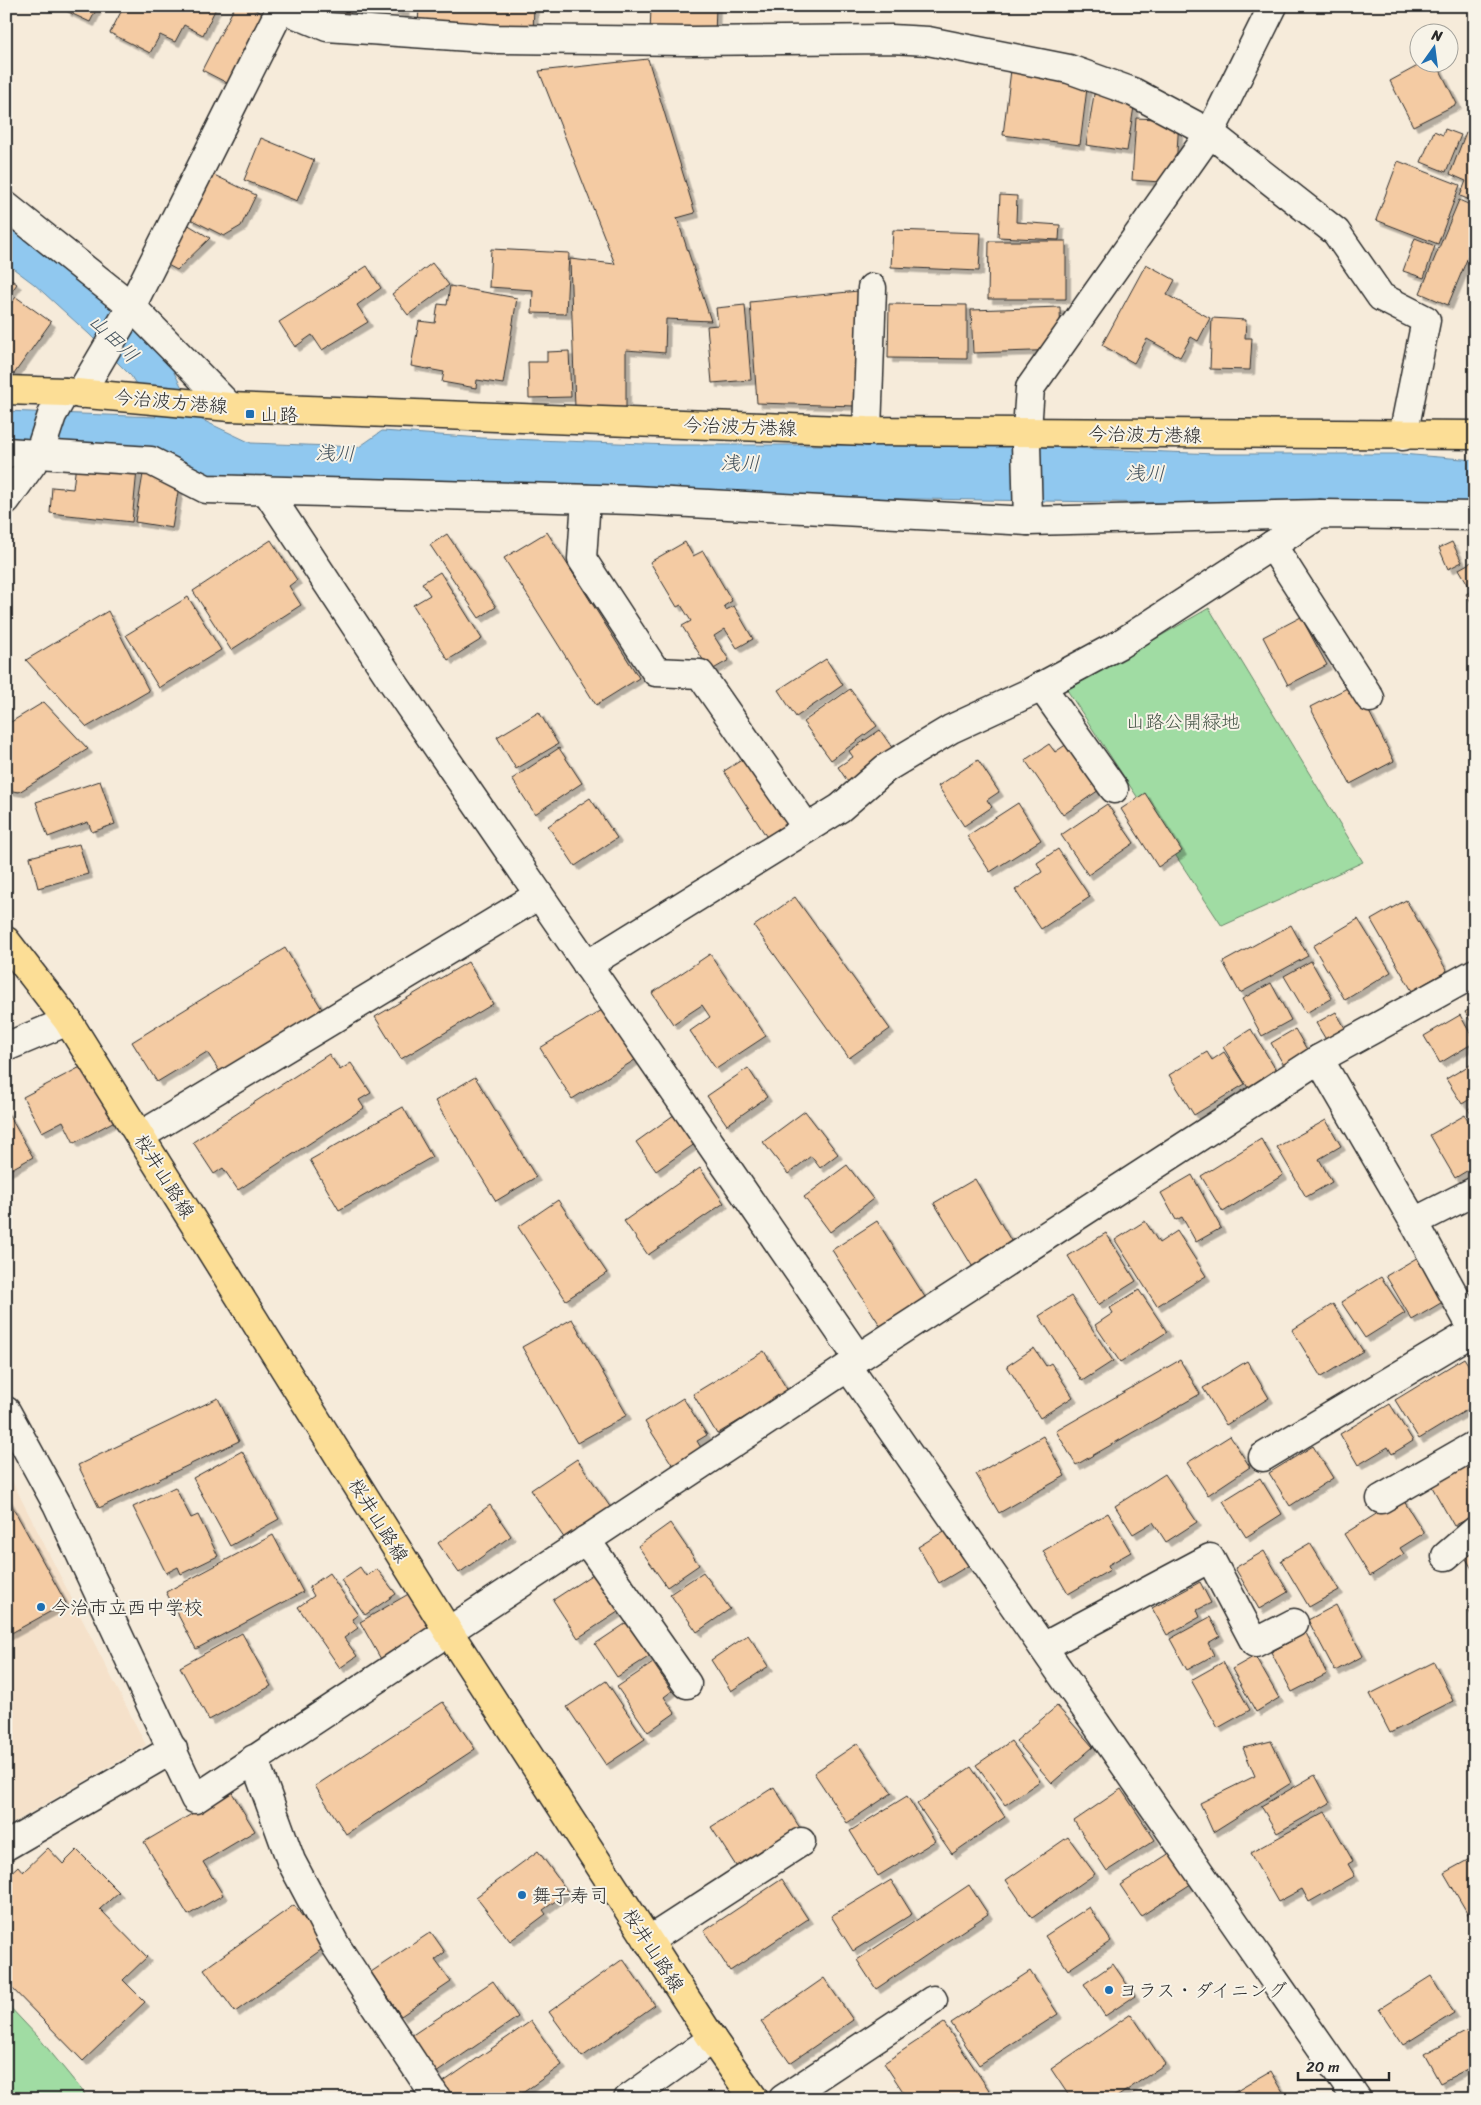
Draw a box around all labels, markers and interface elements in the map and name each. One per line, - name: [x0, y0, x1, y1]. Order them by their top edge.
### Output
- north arrow: [1408, 22, 1458, 72]
- text: N: [1428, 22, 1445, 49]
- water label: 山田川: [80, 305, 147, 372]
- street label: 今治波方港線: [113, 380, 229, 423]
- place label: 山路: [260, 398, 298, 431]
- marker: 山路: [244, 408, 256, 420]
- street label: 今治波方港線: [682, 408, 798, 445]
- street label: 今治波方港線: [1088, 417, 1202, 452]
- water label: 浅川: [315, 436, 355, 471]
- water label: 浅川: [720, 446, 760, 481]
- water label: 浅川: [1125, 456, 1165, 491]
- park label: 山路公開緑地: [1126, 705, 1240, 738]
- street label: 桜井山路線: [125, 1127, 204, 1225]
- street label: 桜井山路線: [339, 1471, 418, 1569]
- place label: 今治市立西中学校: [51, 1591, 203, 1624]
- marker: 今治市立西中学校: [35, 1601, 47, 1613]
- place label: 舞子寿司: [532, 1879, 608, 1912]
- marker: 舞子寿司: [516, 1889, 528, 1901]
- street label: 桜井山路線: [614, 1901, 693, 1999]
- place label: ヨラス・ダイニング: [1119, 1974, 1287, 2007]
- marker: ヨラス・ダイニング: [1103, 1984, 1115, 1996]
- scale bar: [1298, 2050, 1390, 2082]
- text: 20 m: [1306, 2054, 1340, 2080]

